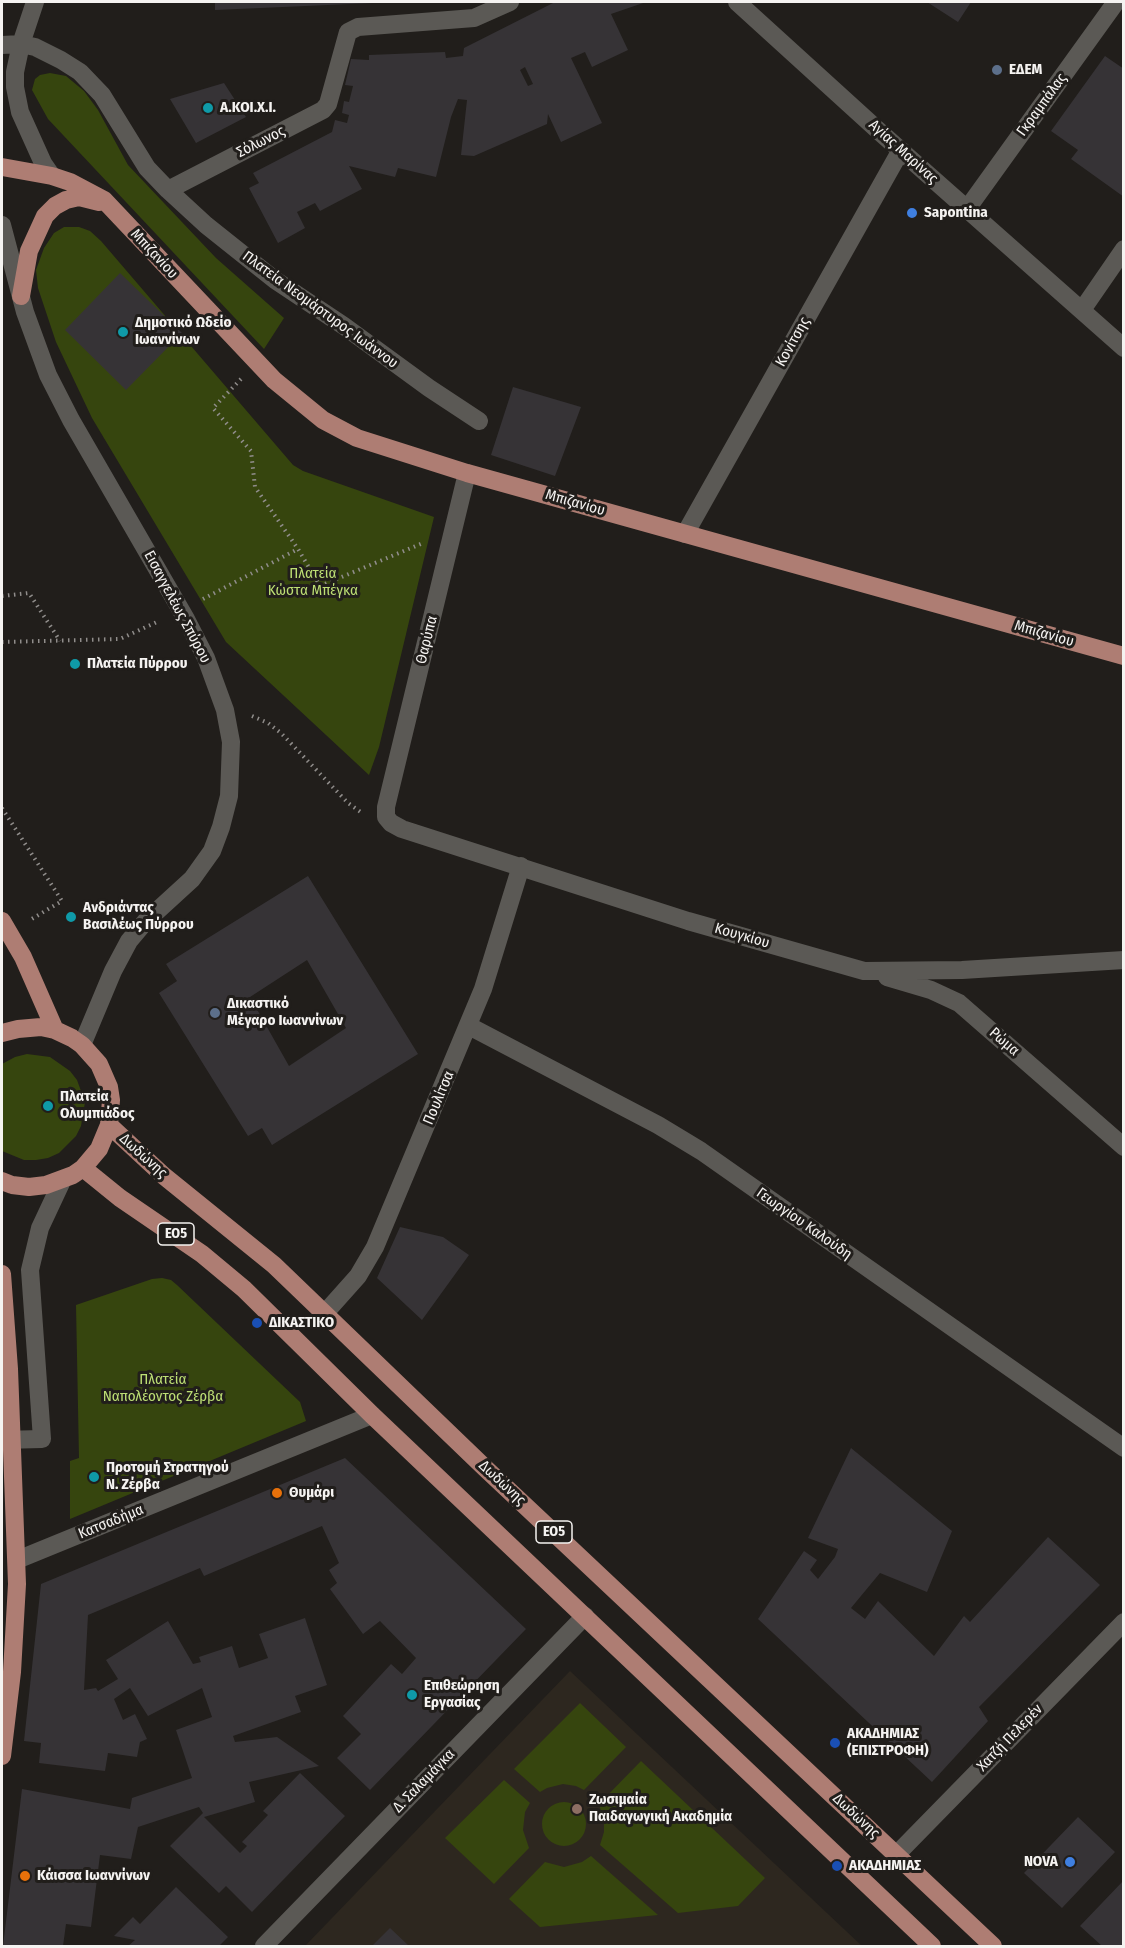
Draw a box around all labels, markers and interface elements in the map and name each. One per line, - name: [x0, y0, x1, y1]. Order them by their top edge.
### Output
- place label: ΕΔΕΜ: [1009, 61, 1042, 79]
- marker: ΕΔΕΜ: [990, 63, 1004, 77]
- street label: Γκραμπάλας: [1013, 70, 1071, 140]
- place label: Α.ΚΟΙ.Χ.Ι.: [220, 99, 276, 117]
- marker: Α.ΚΟΙ.Χ.Ι.: [201, 101, 215, 115]
- street label: Αγίας Μαρίνας: [865, 116, 941, 188]
- street label: Σόλωνος: [234, 122, 288, 162]
- place label: Sapontina: [924, 204, 988, 222]
- marker: Sapontina: [905, 206, 919, 220]
- street label: Μπιζανίου: [127, 225, 181, 283]
- street label: Πλατεία Νεομάρτυρος Ιωάννου: [239, 247, 401, 373]
- place label: Δημοτικό Ωδείο Ιωαννίνων: [135, 314, 231, 349]
- street label: Κονίτσης: [772, 314, 814, 370]
- marker: Δημοτικό Ωδείο Ιωαννίνων: [116, 325, 130, 339]
- street label: Μπιζανίου: [543, 486, 607, 520]
- street label: Εισαγγελέως Σπύρου: [140, 548, 214, 666]
- park label: Πλατεία Κώστα Μπέγκα: [268, 565, 358, 600]
- street label: Θαρύπα: [412, 614, 442, 666]
- street label: Μπιζανίου: [1012, 617, 1076, 651]
- place label: Πλατεία Πύρρου: [87, 655, 187, 673]
- marker: Πλατεία Πύρρου: [68, 657, 82, 671]
- place label: Ανδριάντας Βασιλέως Πύρρου: [83, 899, 194, 934]
- marker: Ανδριάντας Βασιλέως Πύρρου: [64, 910, 78, 924]
- street label: Κουγκίου: [712, 920, 772, 952]
- place label: Δικαστικό Μέγαρο Ιωαννίνων: [227, 995, 343, 1030]
- marker: Δικαστικό Μέγαρο Ιωαννίνων: [208, 1006, 222, 1020]
- street label: Ρώμα: [985, 1024, 1023, 1060]
- street label: Πουλίτσα: [420, 1068, 458, 1128]
- place label: Πλατεία Ολυμπιάδος: [60, 1088, 135, 1123]
- marker: Πλατεία Ολυμπιάδος: [41, 1099, 55, 1113]
- street label: Δωδώνης: [116, 1130, 170, 1182]
- street label: Γεωργίου Καλούδη: [753, 1184, 855, 1264]
- road number: ΕΟ5: [158, 1223, 194, 1245]
- place label: ΔΙΚΑΣΤΙΚΟ: [269, 1314, 334, 1332]
- marker: ΔΙΚΑΣΤΙΚΟ: [250, 1316, 264, 1330]
- park label: Πλατεία Ναπολέοντος Ζέρβα: [103, 1371, 223, 1406]
- street label: Δωδώνης: [475, 1457, 529, 1509]
- place label: Προτομή Στρατηγού Ν. Ζέρβα: [106, 1459, 229, 1494]
- marker: Προτομή Στρατηγού Ν. Ζέρβα: [87, 1470, 101, 1484]
- place label: Θυμάρι: [289, 1484, 334, 1502]
- marker: Θυμάρι: [270, 1486, 284, 1500]
- street label: Κατσαδήμα: [76, 1501, 146, 1543]
- road number: ΕΟ5: [536, 1521, 572, 1543]
- place label: Επιθεώρηση Εργασίας: [424, 1677, 499, 1712]
- marker: Επιθεώρηση Εργασίας: [405, 1688, 419, 1702]
- street label: Χατζή Πελερέν: [973, 1701, 1047, 1775]
- place label: ΑΚΑΔΗΜΙΑΣ (ΕΠΙΣΤΡΟΦΗ): [847, 1725, 928, 1760]
- marker: ΑΚΑΔΗΜΙΑΣ (ΕΠΙΣΤΡΟΦΗ): [828, 1736, 842, 1750]
- street label: Δ. Σαλαμάγκα: [389, 1745, 459, 1817]
- street label: Δωδώνης: [829, 1790, 883, 1842]
- place label: Ζωσιμαία Παιδαγωγική Ακαδημία: [589, 1791, 732, 1826]
- marker: Ζωσιμαία Παιδαγωγική Ακαδημία: [570, 1802, 584, 1816]
- place label: NOVA: [1024, 1853, 1058, 1871]
- marker: NOVA: [1063, 1855, 1077, 1869]
- place label: ΑΚΑΔΗΜΙΑΣ: [849, 1857, 921, 1875]
- marker: ΑΚΑΔΗΜΙΑΣ: [830, 1859, 844, 1873]
- place label: Κάισσα Ιωαννίνων: [37, 1867, 150, 1885]
- marker: Κάισσα Ιωαννίνων: [18, 1869, 32, 1883]

